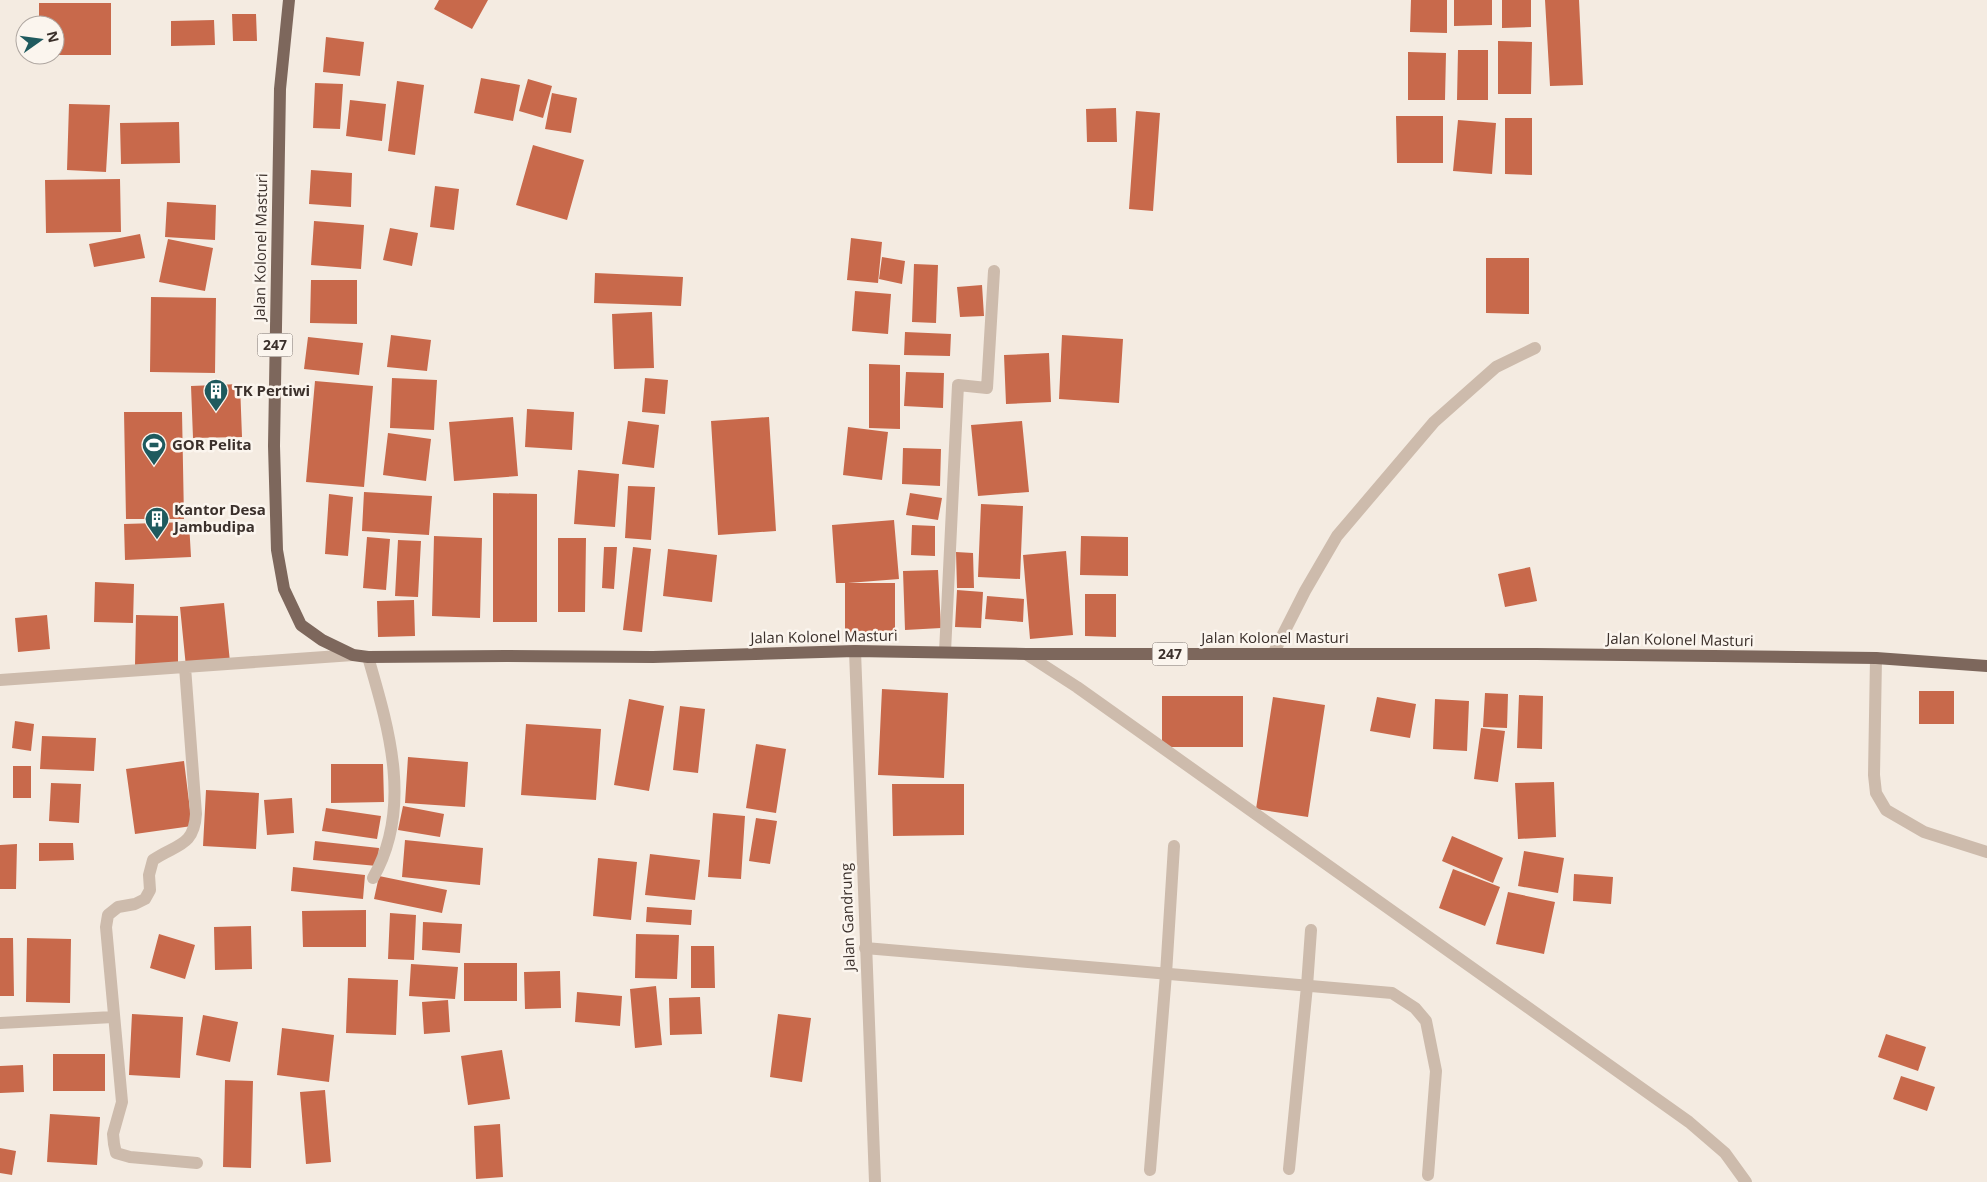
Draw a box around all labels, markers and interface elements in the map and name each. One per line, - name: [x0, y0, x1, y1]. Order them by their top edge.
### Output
- north arrow: [15, 15, 65, 65]
- text: N: [43, 29, 64, 45]
- street label: Jalan Kolonel Masturi: [249, 173, 271, 323]
- road number: 247: [258, 334, 292, 356]
- building icon: TK Pertiwi: [203, 378, 229, 412]
- place label: TK Pertiwi: [234, 380, 310, 400]
- sports icon: GOR Pelita: [141, 432, 167, 466]
- place label: GOR Pelita: [172, 434, 252, 454]
- place label: Kantor Desa Jambudipa: [172, 499, 266, 536]
- building icon: Kantor Desa Jambudipa: [144, 506, 170, 540]
- street label: Jalan Kolonel Masturi: [748, 625, 898, 647]
- street label: Jalan Kolonel Masturi: [1199, 627, 1349, 647]
- street label: Jalan Kolonel Masturi: [1604, 628, 1754, 650]
- road number: 247: [1152, 642, 1188, 666]
- street label: Jalan Gandrung: [835, 863, 859, 973]

